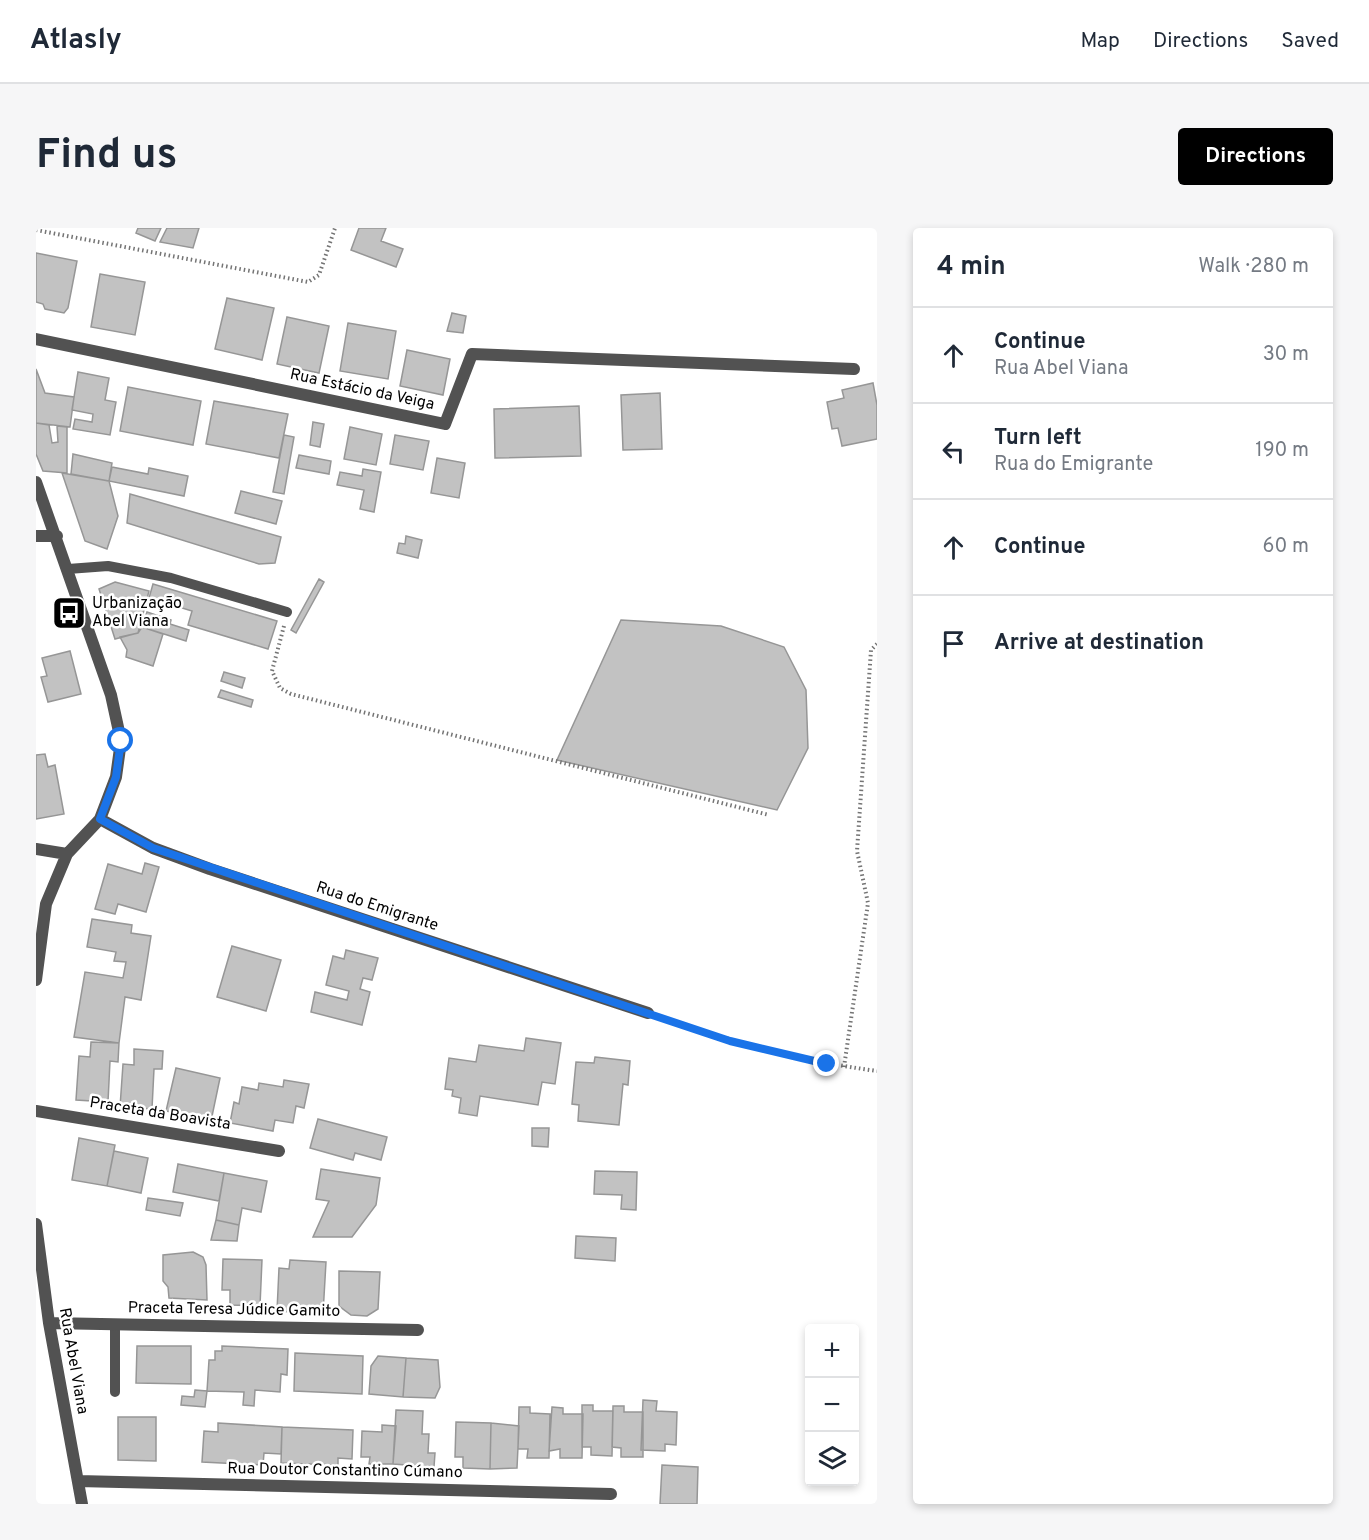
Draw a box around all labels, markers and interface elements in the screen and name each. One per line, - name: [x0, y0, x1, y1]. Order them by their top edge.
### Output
- text: Atlasly: [30, 23, 122, 59]
- text: Map: [1080, 28, 1120, 55]
- text: Directions: [1153, 28, 1248, 55]
- text: Saved: [1281, 28, 1339, 55]
- button: Directions: [1178, 128, 1333, 185]
- text: Find us: [36, 130, 177, 183]
- text: 4 min: [937, 251, 1006, 284]
- text: Walk · 280 m: [1198, 254, 1309, 280]
- text: Continue: [994, 329, 1085, 356]
- icon: ahead: [937, 339, 970, 372]
- text: 30 m: [1263, 342, 1309, 368]
- text: Rua Abel Viana: [994, 356, 1129, 382]
- street label: Rua Estácio da Veiga: [288, 365, 436, 415]
- text: Turn left: [994, 425, 1082, 452]
- icon: left: [937, 435, 970, 468]
- text: 190 m: [1255, 438, 1309, 464]
- text: Rua do Emigrante: [994, 452, 1153, 478]
- icon: ahead: [937, 531, 970, 564]
- text: Continue: [994, 534, 1085, 561]
- text: 60 m: [1263, 534, 1309, 560]
- place label: Urbanização Abel Viana: [92, 594, 182, 632]
- bus stop icon: Urbanização Abel Viana: [51, 595, 87, 631]
- icon: arrive: [937, 627, 970, 660]
- text: Arrive at destination: [994, 630, 1204, 657]
- route start: [107, 727, 133, 753]
- street label: Rua do Emigrante: [313, 878, 441, 936]
- route end: [813, 1050, 839, 1076]
- street label: Praceta da Boavista: [88, 1093, 232, 1135]
- street label: Praceta Teresa Júdice Gamito: [128, 1298, 340, 1322]
- street label: Rua Abel Viana: [54, 1306, 92, 1416]
- map controls: [805, 1324, 859, 1486]
- button: +: [805, 1324, 859, 1378]
- button: −: [805, 1378, 859, 1432]
- button: layers: [805, 1432, 859, 1486]
- street label: Rua Doutor Constantino Cúmano: [227, 1459, 463, 1483]

